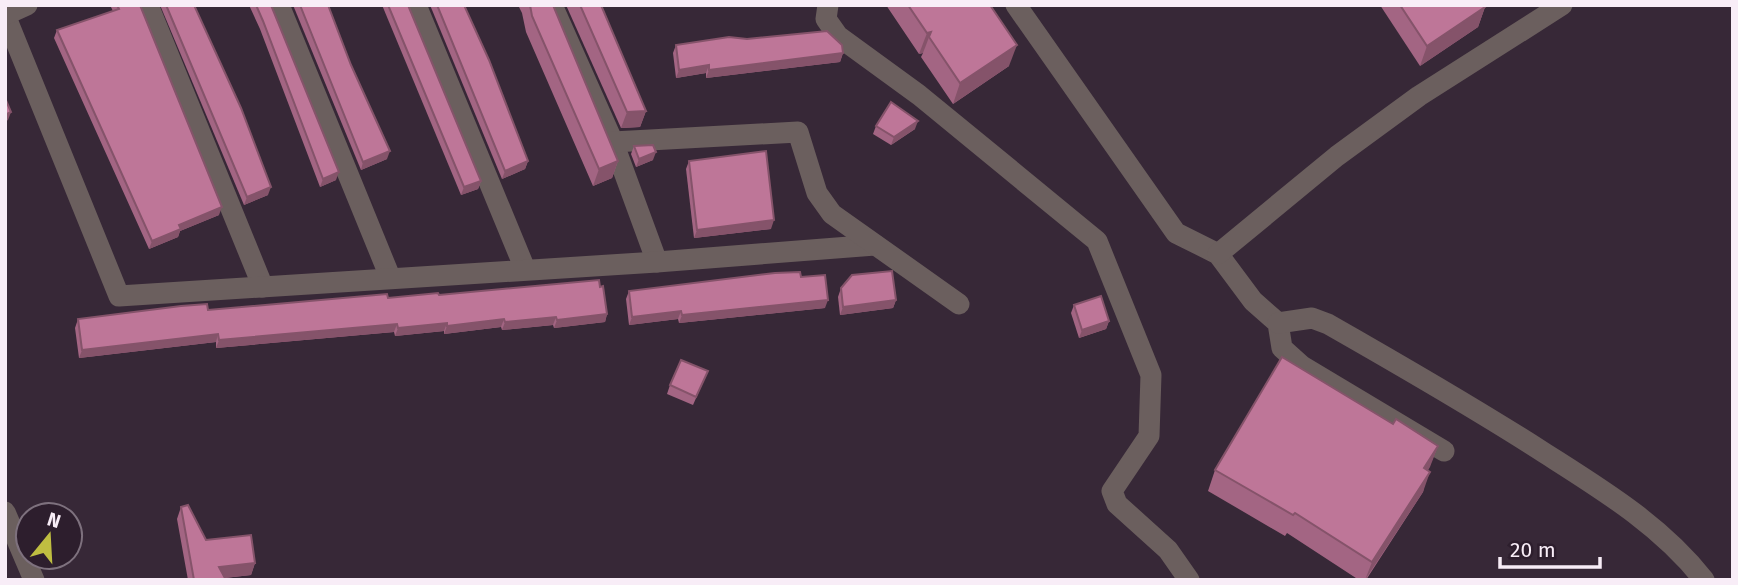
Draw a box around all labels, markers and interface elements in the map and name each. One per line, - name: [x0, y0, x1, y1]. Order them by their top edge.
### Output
- north arrow: [14, 501, 84, 571]
- text: N: [45, 507, 64, 533]
- scale bar: [1500, 526, 1600, 570]
- text: 20 m: [1510, 537, 1556, 563]

